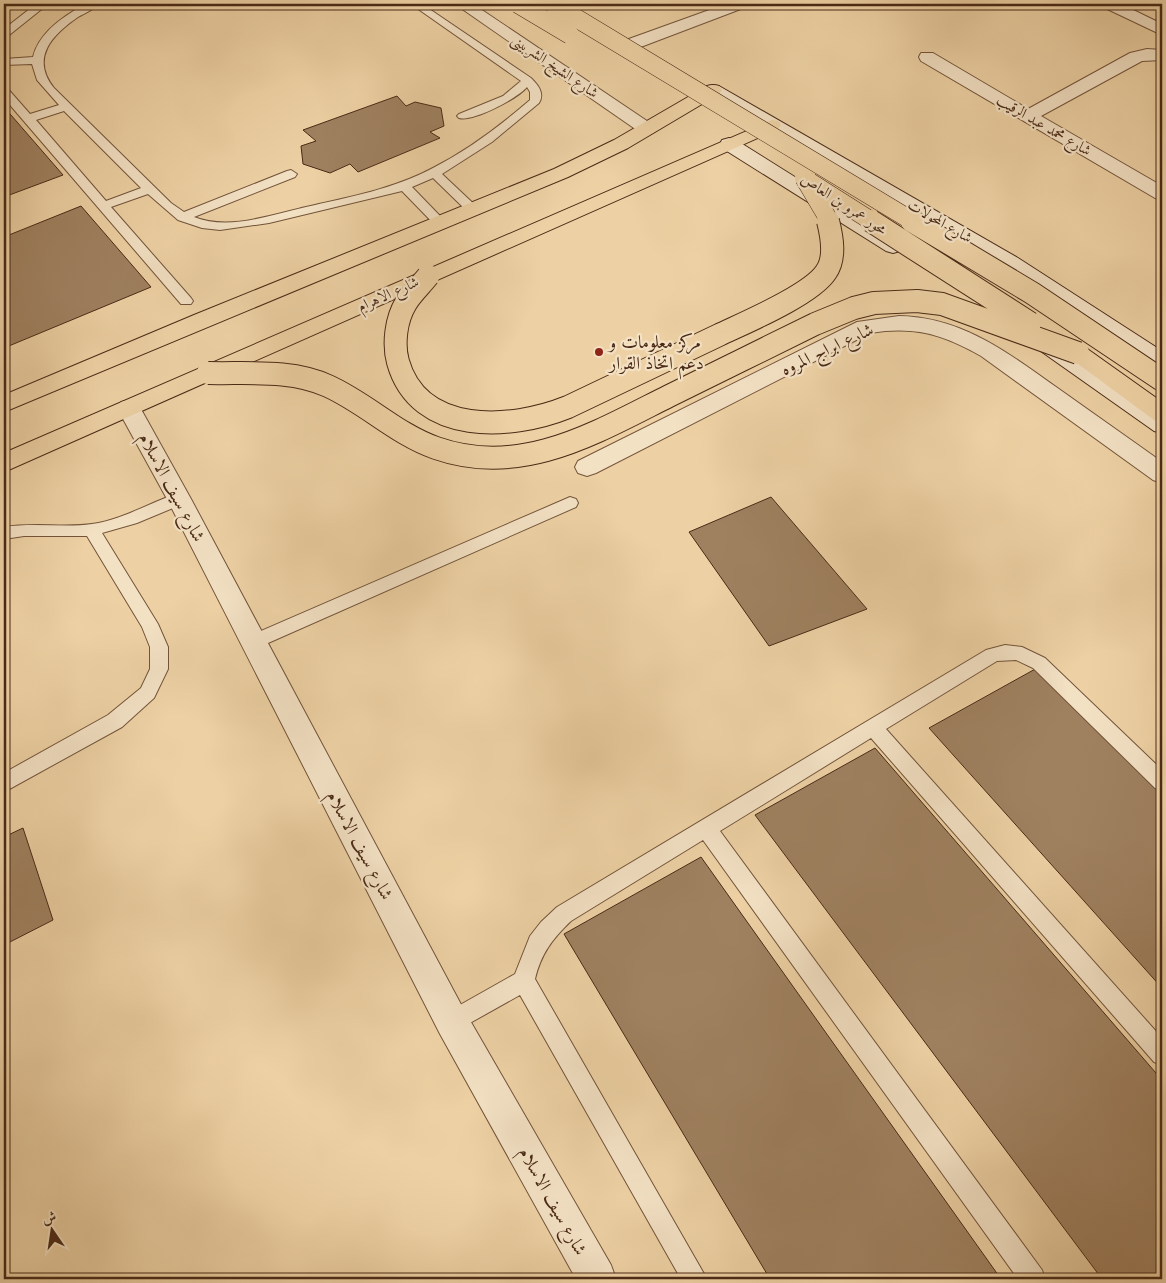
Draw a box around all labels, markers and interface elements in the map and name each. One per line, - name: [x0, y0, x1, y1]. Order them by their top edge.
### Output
- street label: شارع الشيخ الشربينى: [505, 33, 600, 106]
- street label: شارع محمد عبد الرقيب: [991, 92, 1094, 163]
- street label: محور عمرو بن العاص: [797, 172, 889, 239]
- street label: شارع المحولات: [902, 197, 975, 250]
- street label: شارع الاهرام: [356, 275, 423, 319]
- street label: شارع ابراج المروه: [778, 321, 879, 385]
- place label: مركز معلومات و دعم اتخاذ القرار: [607, 332, 704, 380]
- marker: مركز معلومات و دعم اتخاذ القرار: [593, 346, 605, 358]
- street label: شارع سيف الاسلام: [130, 430, 207, 548]
- street label: شارع سيف الاسلام: [318, 788, 395, 906]
- street label: شارع سيف الاسلام: [510, 1145, 589, 1261]
- north arrow: [28, 1206, 78, 1256]
- text: ش: [41, 1210, 58, 1227]

